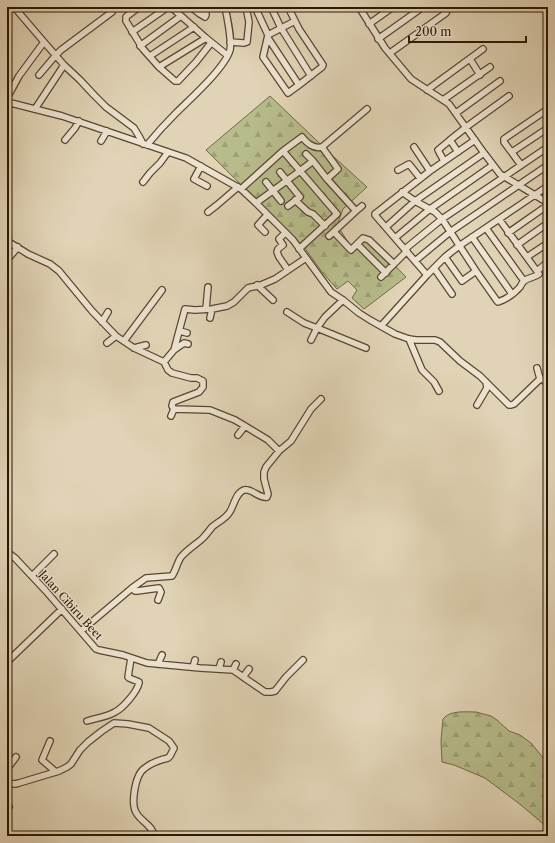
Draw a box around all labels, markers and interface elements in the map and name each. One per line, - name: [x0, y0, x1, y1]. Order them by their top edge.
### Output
- scale bar: [409, 18, 526, 44]
- text: 200 m: [415, 24, 452, 39]
- street label: Jalan Cibiru Beet: [35, 566, 106, 643]

